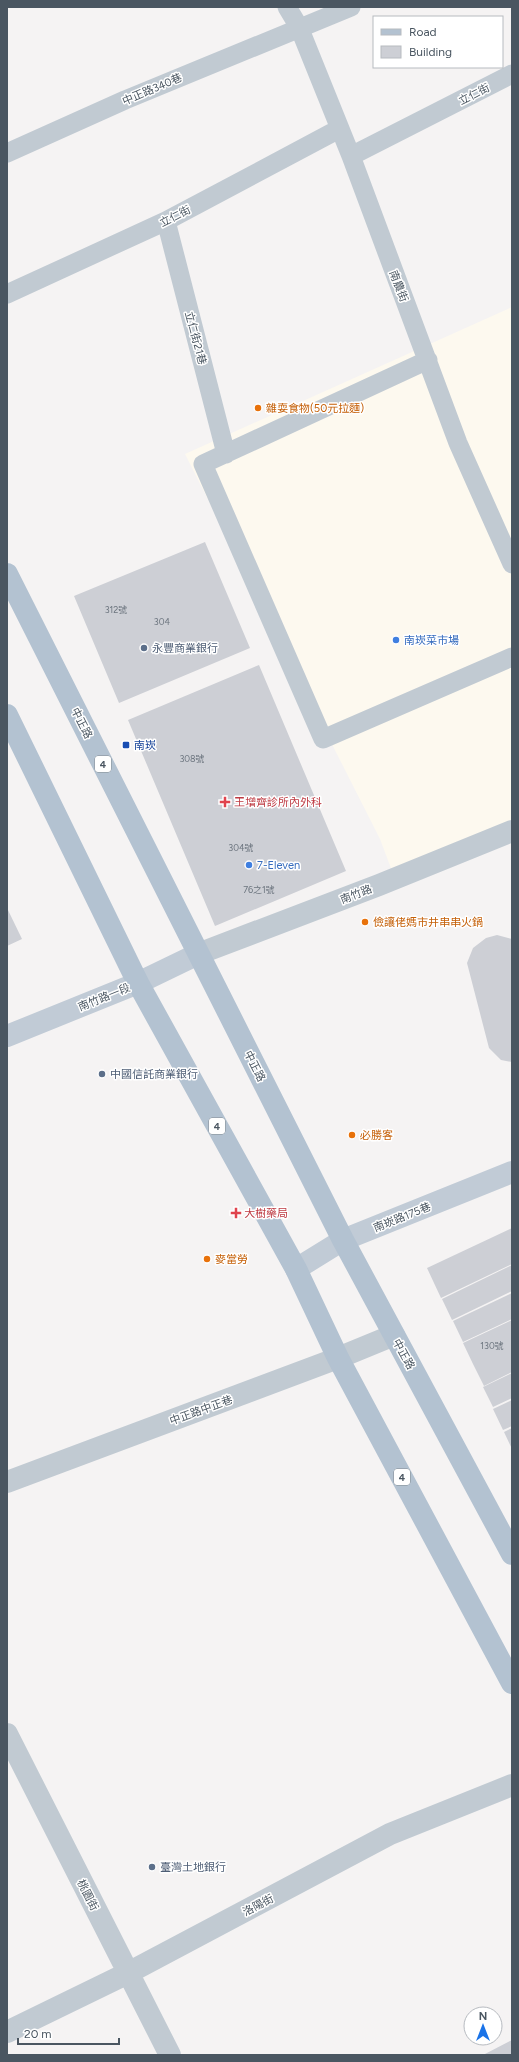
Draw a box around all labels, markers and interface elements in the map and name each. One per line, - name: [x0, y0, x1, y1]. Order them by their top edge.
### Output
- legend: [373, 16, 503, 68]
- text: Road: [409, 25, 437, 39]
- text: Building: [409, 45, 452, 59]
- street label: 中正路340巷: [120, 71, 184, 108]
- street label: 立仁街: [457, 81, 492, 108]
- street label: 立仁街: [158, 203, 193, 230]
- street label: 南農街: [387, 268, 411, 304]
- street label: 立仁街21巷: [182, 310, 209, 366]
- place label: 雜耍食物(50元拉麵): [266, 402, 364, 415]
- marker: 雜耍食物(50元拉麵): [253, 403, 263, 413]
- house number: 312號: [105, 604, 127, 615]
- house number: 304: [154, 616, 171, 627]
- place label: 南崁菜市場: [404, 634, 459, 647]
- marker: 南崁菜市場: [391, 635, 401, 645]
- place label: 永豐商業銀行: [152, 642, 218, 655]
- marker: 永豐商業銀行: [139, 643, 149, 653]
- street label: 中正路: [68, 706, 95, 741]
- place label: 南崁: [134, 739, 156, 752]
- marker: 南崁: [121, 740, 131, 750]
- house number: 308號: [179, 753, 205, 764]
- road number: 4: [95, 756, 111, 772]
- marker: 王增齊診所內外科: [219, 796, 231, 808]
- place label: 王增齊診所內外科: [234, 796, 322, 809]
- house number: 304號: [228, 842, 254, 853]
- place label: 7-Eleven: [257, 859, 300, 872]
- marker: 7-Eleven: [244, 860, 254, 870]
- street label: 南竹路: [338, 882, 374, 906]
- house number: 76之1號: [243, 884, 275, 895]
- place label: 儉讓佬媽市井串串火鍋: [373, 916, 483, 929]
- marker: 儉讓佬媽市井串串火鍋: [360, 917, 370, 927]
- street label: 南竹路一段: [76, 981, 132, 1014]
- street label: 中正路: [241, 1049, 268, 1084]
- place label: 中國信託商業銀行: [110, 1068, 198, 1081]
- marker: 中國信託商業銀行: [97, 1069, 107, 1079]
- road number: 4: [209, 1118, 225, 1134]
- place label: 必勝客: [360, 1129, 393, 1142]
- marker: 必勝客: [347, 1130, 357, 1140]
- street label: 南崁路175巷: [372, 1200, 433, 1235]
- place label: 大樹藥局: [244, 1207, 288, 1220]
- marker: 大樹藥局: [231, 1208, 241, 1218]
- place label: 麥當勞: [215, 1253, 248, 1266]
- marker: 麥當勞: [202, 1254, 212, 1264]
- street label: 中正路: [390, 1337, 417, 1372]
- house number: 130號: [480, 1340, 504, 1351]
- street label: 中正路中正巷: [168, 1393, 234, 1428]
- road number: 4: [394, 1469, 410, 1485]
- place label: 臺灣土地銀行: [160, 1861, 226, 1874]
- marker: 臺灣土地銀行: [147, 1862, 157, 1872]
- street label: 桃園街: [74, 1878, 101, 1913]
- street label: 洛陽街: [241, 1892, 276, 1919]
- north arrow: [463, 2006, 503, 2046]
- text: N: [479, 2010, 487, 2023]
- scale bar: [18, 2020, 119, 2046]
- text: 20 m: [24, 2027, 52, 2041]

